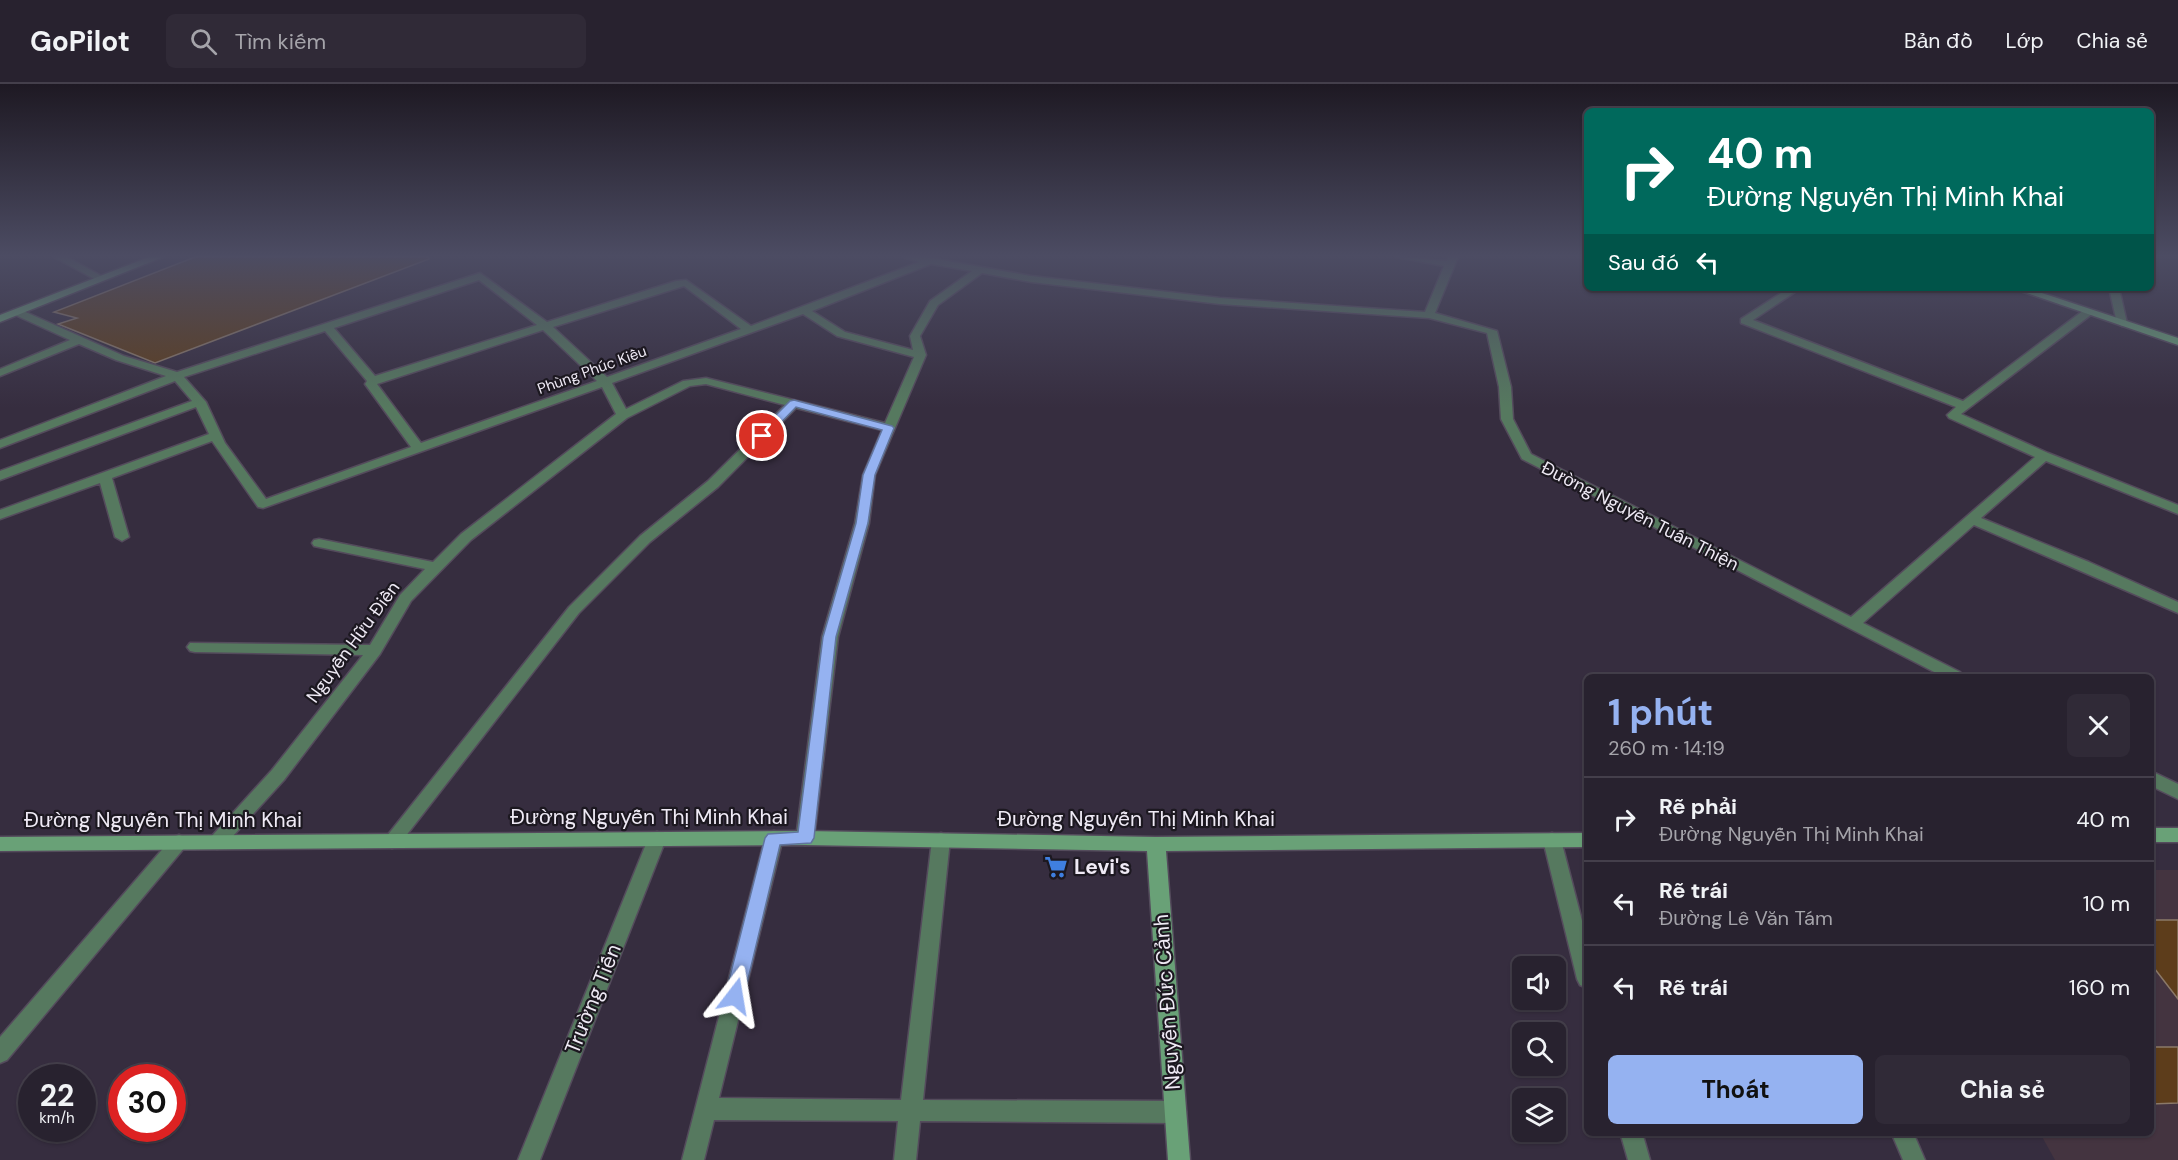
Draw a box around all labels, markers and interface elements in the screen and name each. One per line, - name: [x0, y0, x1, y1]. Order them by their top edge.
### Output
- search box: [166, 14, 586, 68]
- text: GoPilot: [30, 23, 130, 60]
- icon: search: [187, 25, 220, 58]
- text: Tìm kiếm: [235, 27, 326, 56]
- text: Bản đồ: [1904, 27, 1973, 55]
- text: Lớp: [2006, 27, 2044, 55]
- text: Chia sẻ: [2077, 27, 2148, 55]
- text: 40 m: [1707, 126, 1813, 181]
- icon: right: [1608, 132, 1686, 210]
- text: Đường Nguyễn Thị Minh Khai: [1707, 179, 2064, 214]
- icon: left: [1691, 246, 1724, 279]
- text: Sau đó: [1608, 248, 1679, 277]
- street label: Phùng Phúc Kiều: [535, 341, 649, 399]
- pin: [736, 410, 787, 461]
- icon: arrive: [745, 419, 778, 452]
- street label: Đường Nguyễn Tuấn Thiện: [1537, 456, 1743, 576]
- street label: Nguyễn Hữu Điền: [301, 577, 405, 707]
- text: 1 phút: [1608, 689, 1713, 736]
- button: close: [2067, 694, 2130, 757]
- text: 260 m · 14:19: [1608, 735, 1725, 761]
- text: Rẽ phải: [1659, 792, 1737, 821]
- street label: Đường Nguyễn Thị Minh Khai: [510, 803, 788, 831]
- icon: right: [1608, 803, 1641, 836]
- street label: Đường Nguyễn Thị Minh Khai: [997, 805, 1275, 833]
- text: 40 m: [2076, 805, 2130, 834]
- street label: Đường Nguyễn Thị Minh Khai: [24, 806, 302, 834]
- text: Đường Nguyễn Thị Minh Khai: [1659, 821, 1924, 847]
- place label: Levi's: [1074, 853, 1130, 881]
- supermarket icon: Levi's: [1043, 854, 1069, 880]
- text: Rẽ trái: [1659, 876, 1728, 905]
- icon: left: [1608, 887, 1641, 920]
- text: 10 m: [2083, 889, 2130, 918]
- text: Đường Lê Văn Tám: [1659, 905, 1833, 931]
- street label: Nguyễn Đức Cảnh: [1147, 913, 1187, 1091]
- street label: Trường Tiến: [558, 940, 628, 1058]
- map controls: [1512, 956, 1566, 1142]
- button: sound: [1512, 956, 1566, 1010]
- position arrow: [703, 964, 767, 1028]
- icon: left: [1608, 971, 1641, 1004]
- text: Rẽ trái: [1659, 973, 1728, 1002]
- text: 160 m: [2069, 973, 2130, 1002]
- button: search: [1512, 1022, 1566, 1076]
- button: Thoát: [1608, 1055, 1863, 1124]
- button: Chia sẻ: [1875, 1055, 2130, 1124]
- speed limit sign: 30: [108, 1064, 186, 1142]
- text: 22: [40, 1076, 74, 1115]
- button: layers: [1512, 1088, 1566, 1142]
- text: km/h: [39, 1108, 75, 1128]

